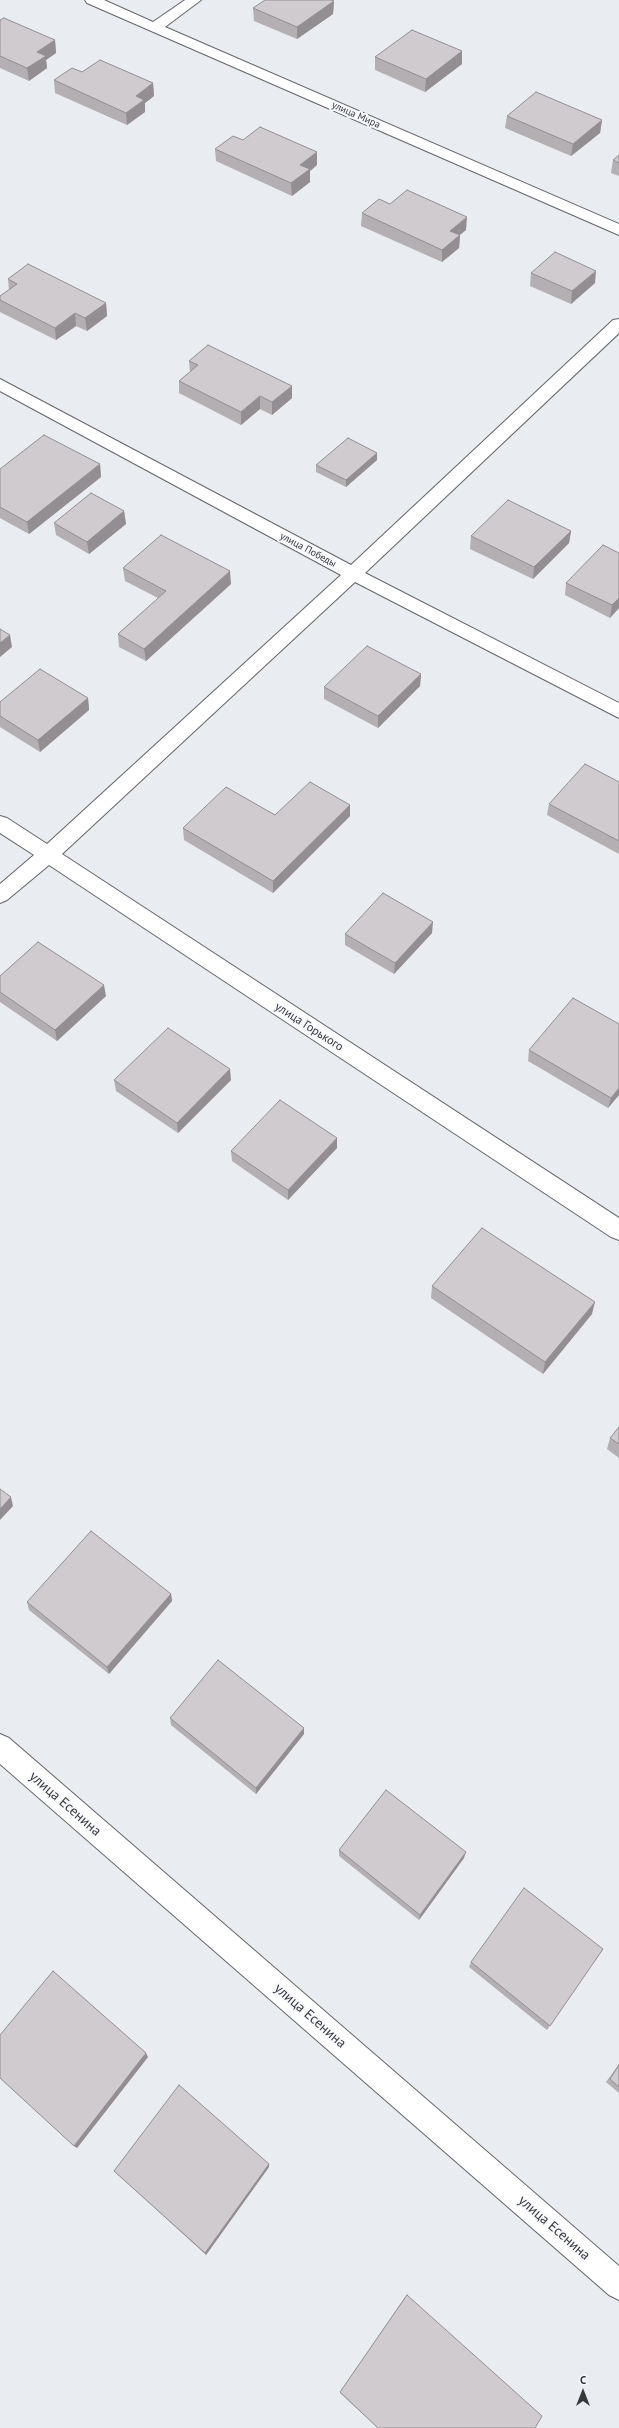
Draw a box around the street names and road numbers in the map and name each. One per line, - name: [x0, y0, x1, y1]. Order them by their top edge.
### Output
- street label: улица Мира: [330, 99, 382, 131]
- street label: улица Победы: [278, 530, 338, 570]
- street label: улица Горького: [272, 999, 346, 1055]
- street label: улица Есенина: [26, 1768, 104, 1840]
- street label: улица Есенина: [271, 1980, 349, 2052]
- street label: улица Есенина: [515, 2192, 593, 2264]

